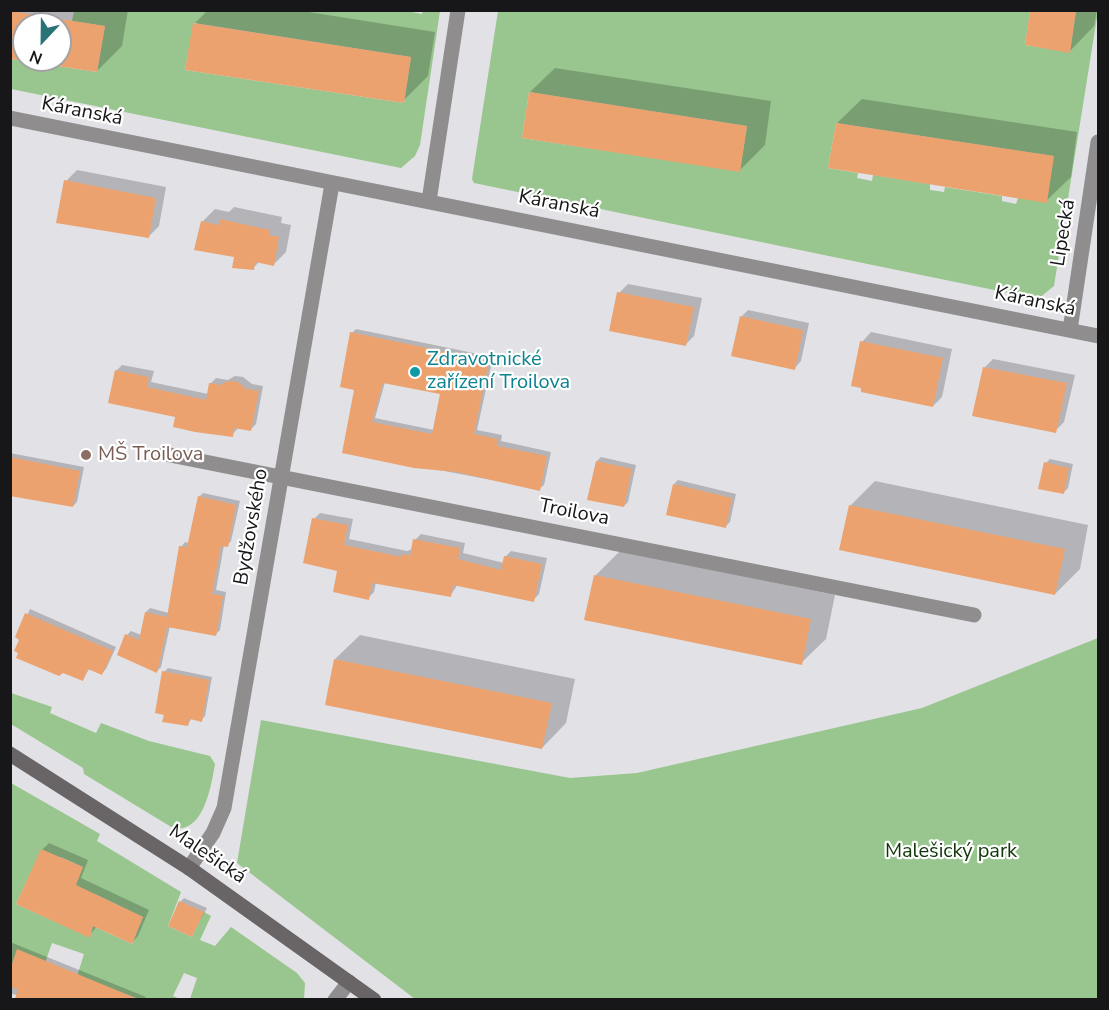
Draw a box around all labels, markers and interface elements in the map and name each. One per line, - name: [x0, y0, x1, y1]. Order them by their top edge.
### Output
- north arrow: [12, 12, 72, 72]
- text: N: [26, 44, 46, 69]
- street label: Káranská: [39, 92, 125, 132]
- street label: Káranská: [516, 185, 602, 225]
- street label: Lipecká: [1047, 198, 1081, 268]
- street label: Káranská: [992, 282, 1078, 322]
- place label: Zdravotnické zařízení Troilova: [427, 348, 570, 395]
- marker: Zdravotnické zařízení Troilova: [408, 365, 422, 379]
- place label: MŠ Troilova: [98, 443, 203, 467]
- marker: MŠ Troilova: [79, 448, 93, 462]
- street label: Bydžovského: [230, 467, 274, 587]
- street label: Troilova: [537, 494, 611, 532]
- street label: Malešická: [164, 820, 250, 890]
- park label: Malešický park: [885, 840, 1017, 864]

